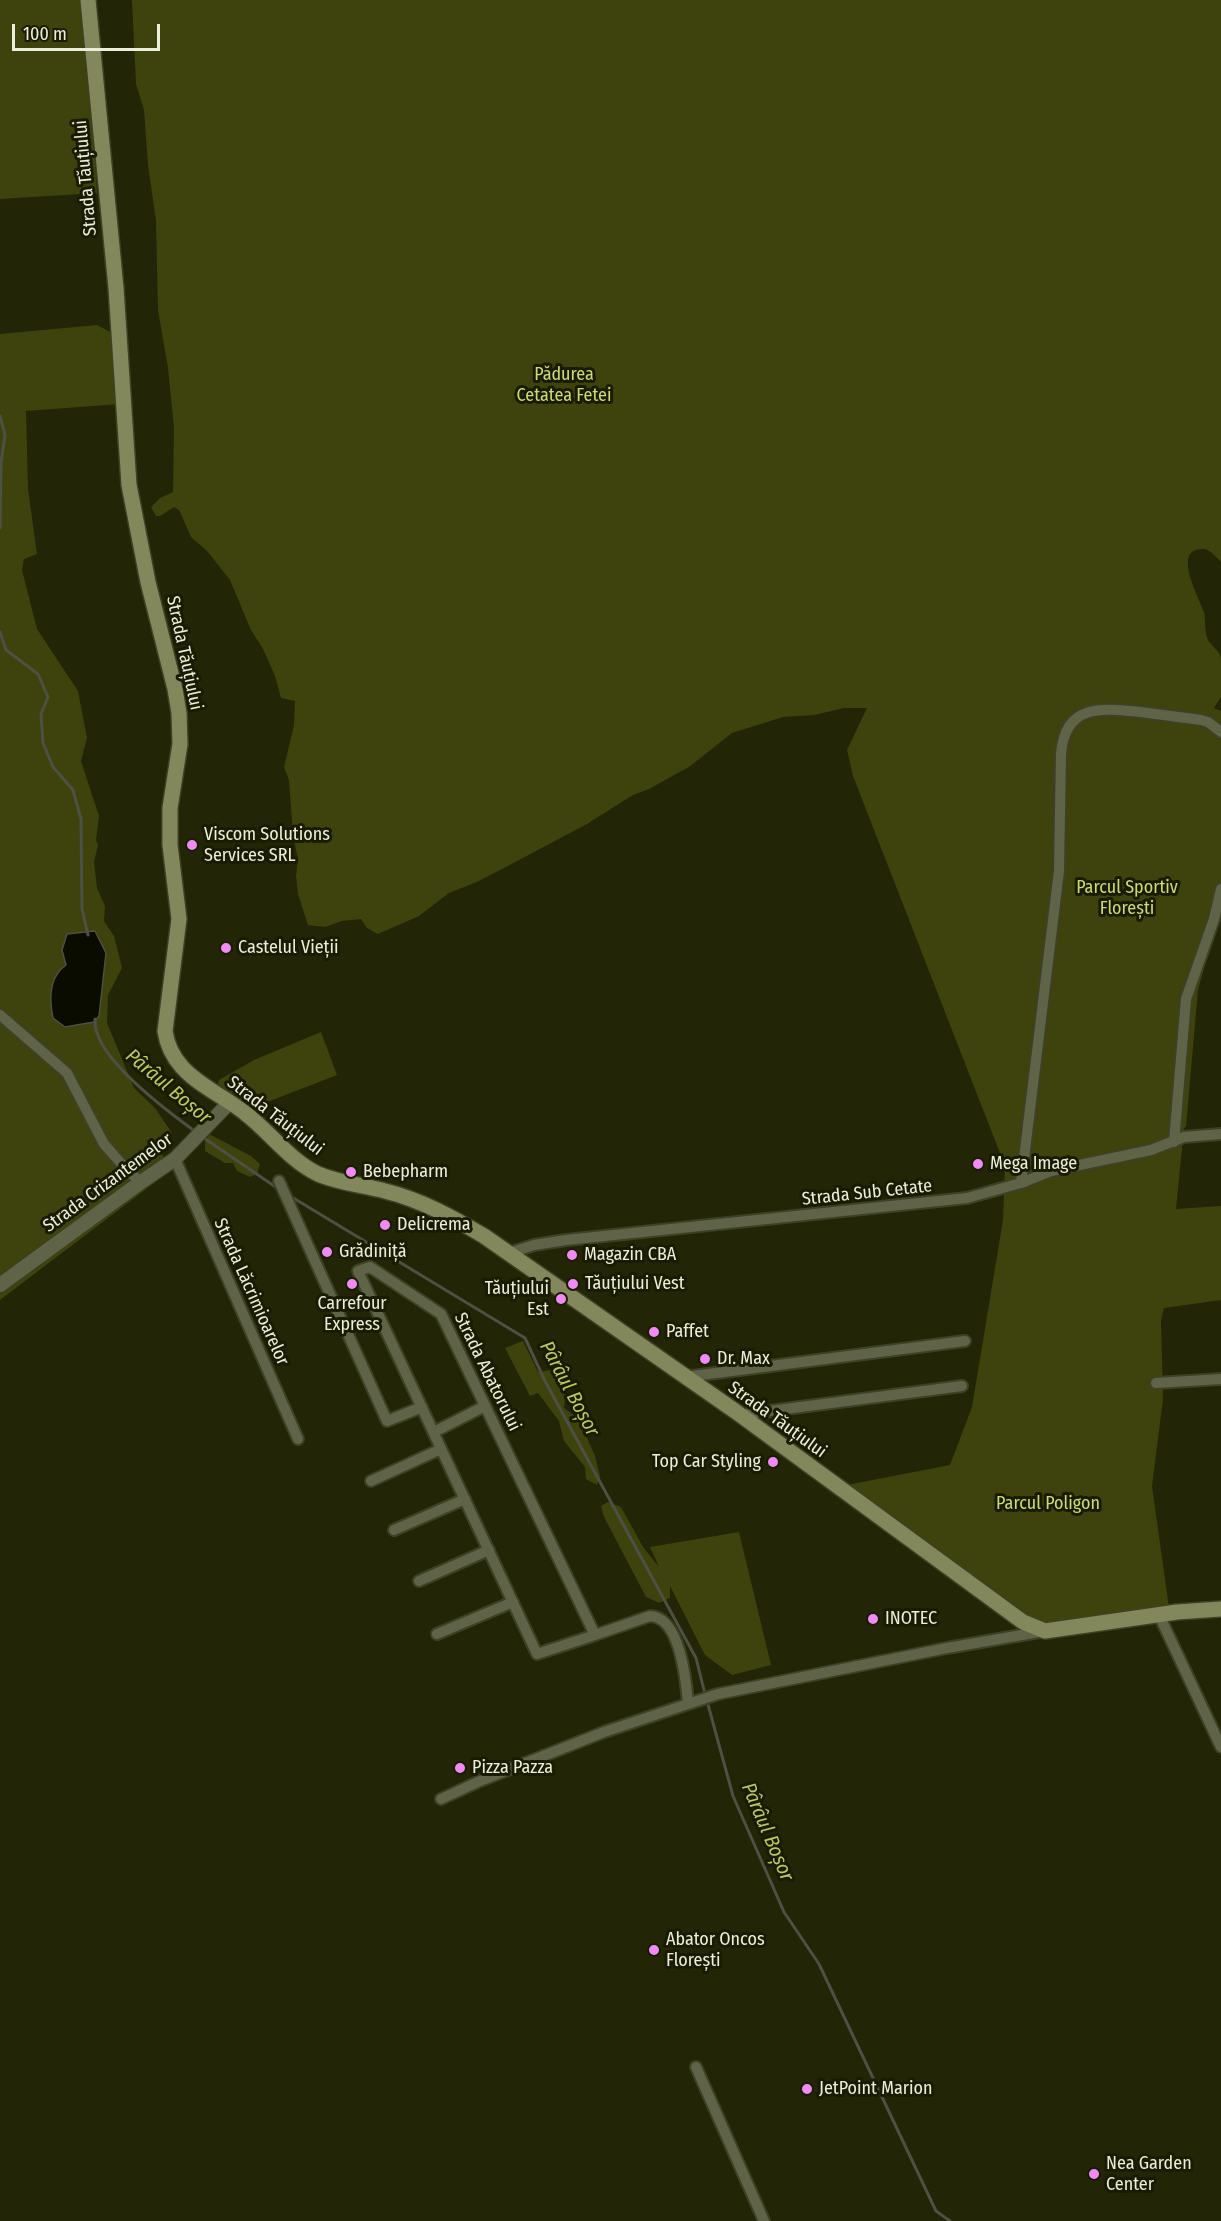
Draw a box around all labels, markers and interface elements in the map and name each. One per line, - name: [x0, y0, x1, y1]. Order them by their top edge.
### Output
- scale bar: [15, 12, 164, 50]
- text: 100 m: [23, 23, 67, 45]
- street label: Strada Tăuțiului: [70, 119, 102, 237]
- park label: Pădurea Cetatea Fetei: [517, 364, 611, 406]
- street label: Strada Tăuțiului: [161, 594, 207, 712]
- place label: Viscom Solutions Services SRL: [204, 824, 330, 866]
- marker: Viscom Solutions Services SRL: [185, 838, 199, 852]
- park label: Parcul Sportiv Florești: [1076, 877, 1178, 920]
- place label: Castelul Vieții: [238, 937, 339, 959]
- marker: Castelul Vieții: [219, 941, 233, 955]
- water label: Pârâul Boșor: [120, 1044, 216, 1130]
- street label: Strada Tăuțiului: [223, 1072, 327, 1160]
- street label: Strada Crizantemelor: [39, 1129, 177, 1237]
- place label: Mega Image: [990, 1153, 1077, 1175]
- marker: Mega Image: [971, 1157, 985, 1171]
- place label: Bebepharm: [363, 1161, 448, 1183]
- marker: Bebepharm: [344, 1165, 358, 1179]
- street label: Strada Sub Cetate: [801, 1175, 933, 1211]
- place label: Delicrema: [397, 1214, 471, 1236]
- street label: Strada Lăcrimioarelor: [209, 1215, 293, 1369]
- marker: Delicrema: [378, 1218, 392, 1232]
- place label: Grădiniță: [339, 1241, 407, 1263]
- place label: Magazin CBA: [584, 1244, 676, 1266]
- marker: Grădiniță: [320, 1245, 334, 1259]
- marker: Magazin CBA: [565, 1248, 579, 1262]
- place label: Tăuțiului Vest: [585, 1273, 685, 1295]
- marker: Carrefour Express: [345, 1277, 359, 1291]
- marker: Tăuțiului Vest: [566, 1277, 580, 1291]
- place label: Tăuțiului Est: [485, 1278, 549, 1320]
- marker: Tăuțiului Est: [554, 1292, 568, 1306]
- place label: Carrefour Express: [317, 1293, 387, 1336]
- street label: Strada Abatorului: [449, 1309, 525, 1435]
- place label: Paffet: [666, 1321, 709, 1343]
- marker: Paffet: [647, 1325, 661, 1339]
- water label: Pârâul Boșor: [534, 1337, 604, 1441]
- place label: Dr. Max: [717, 1348, 770, 1370]
- marker: Dr. Max: [698, 1352, 712, 1366]
- street label: Strada Tăuțiului: [724, 1377, 830, 1463]
- place label: Top Car Styling: [652, 1451, 761, 1473]
- marker: Top Car Styling: [766, 1455, 780, 1469]
- park label: Parcul Poligon: [996, 1493, 1100, 1515]
- place label: INOTEC: [885, 1608, 937, 1630]
- marker: INOTEC: [866, 1612, 880, 1626]
- place label: Pizza Pazza: [472, 1757, 553, 1779]
- marker: Pizza Pazza: [453, 1761, 467, 1775]
- water label: Pârâul Boșor: [736, 1779, 798, 1885]
- place label: Abator Oncos Florești: [666, 1929, 765, 1972]
- marker: Abator Oncos Florești: [647, 1943, 661, 1957]
- place label: JetPoint Marion: [819, 2078, 933, 2100]
- marker: JetPoint Marion: [800, 2082, 814, 2096]
- place label: Nea Garden Center: [1106, 2153, 1192, 2196]
- marker: Nea Garden Center: [1087, 2167, 1101, 2181]

